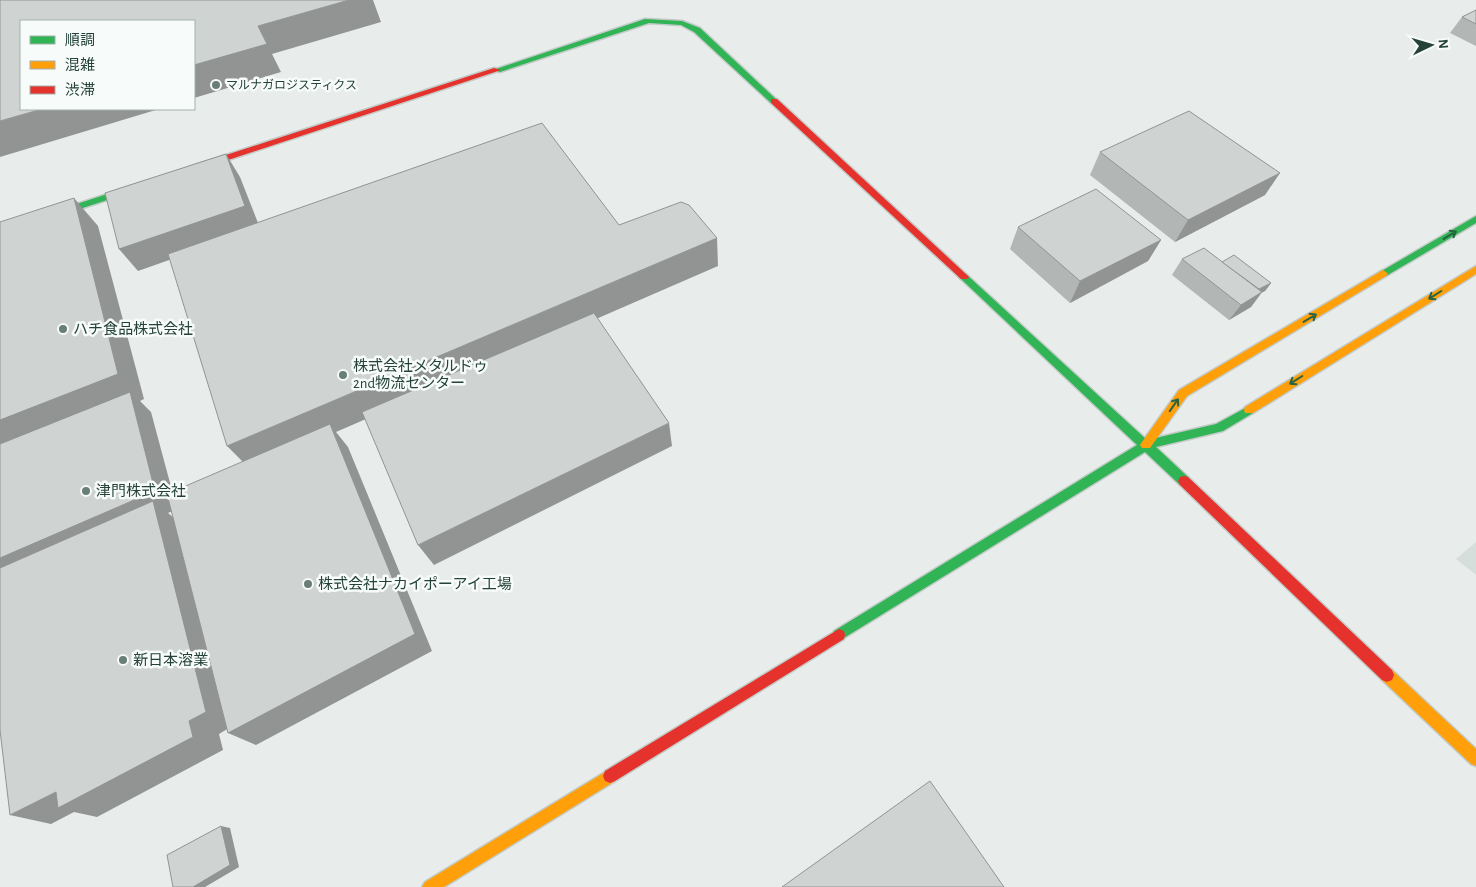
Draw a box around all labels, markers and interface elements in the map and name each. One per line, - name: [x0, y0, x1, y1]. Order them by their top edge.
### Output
- legend: [20, 20, 195, 110]
- north arrow: [1406, 20, 1456, 70]
- text: 順調: [65, 33, 95, 48]
- text: N: [1436, 38, 1450, 49]
- text: 混雑: [65, 57, 95, 73]
- place label: マルナガロジスティクス: [226, 78, 357, 91]
- marker: マルナガロジスティクス: [210, 79, 222, 91]
- text: 渋滞: [65, 82, 95, 98]
- one-way arrow: [1442, 229, 1456, 239]
- one-way arrow: [1428, 290, 1442, 300]
- one-way arrow: [1302, 312, 1316, 322]
- place label: ハチ食品株式会社: [73, 321, 193, 337]
- marker: ハチ食品株式会社: [57, 323, 69, 335]
- place label: 株式会社メタルドゥ 2nd物流センター: [353, 358, 488, 391]
- marker: 株式会社メタルドゥ 2nd物流センター: [337, 369, 349, 381]
- one-way arrow: [1290, 376, 1304, 386]
- one-way arrow: [1169, 398, 1179, 412]
- place label: 津門株式会社: [96, 483, 186, 499]
- marker: 津門株式会社: [80, 485, 92, 497]
- place label: 株式会社ナカイポーアイ工場: [318, 576, 512, 592]
- marker: 株式会社ナカイポーアイ工場: [302, 578, 314, 590]
- place label: 新日本溶業: [133, 652, 208, 668]
- marker: 新日本溶業: [117, 654, 129, 666]

